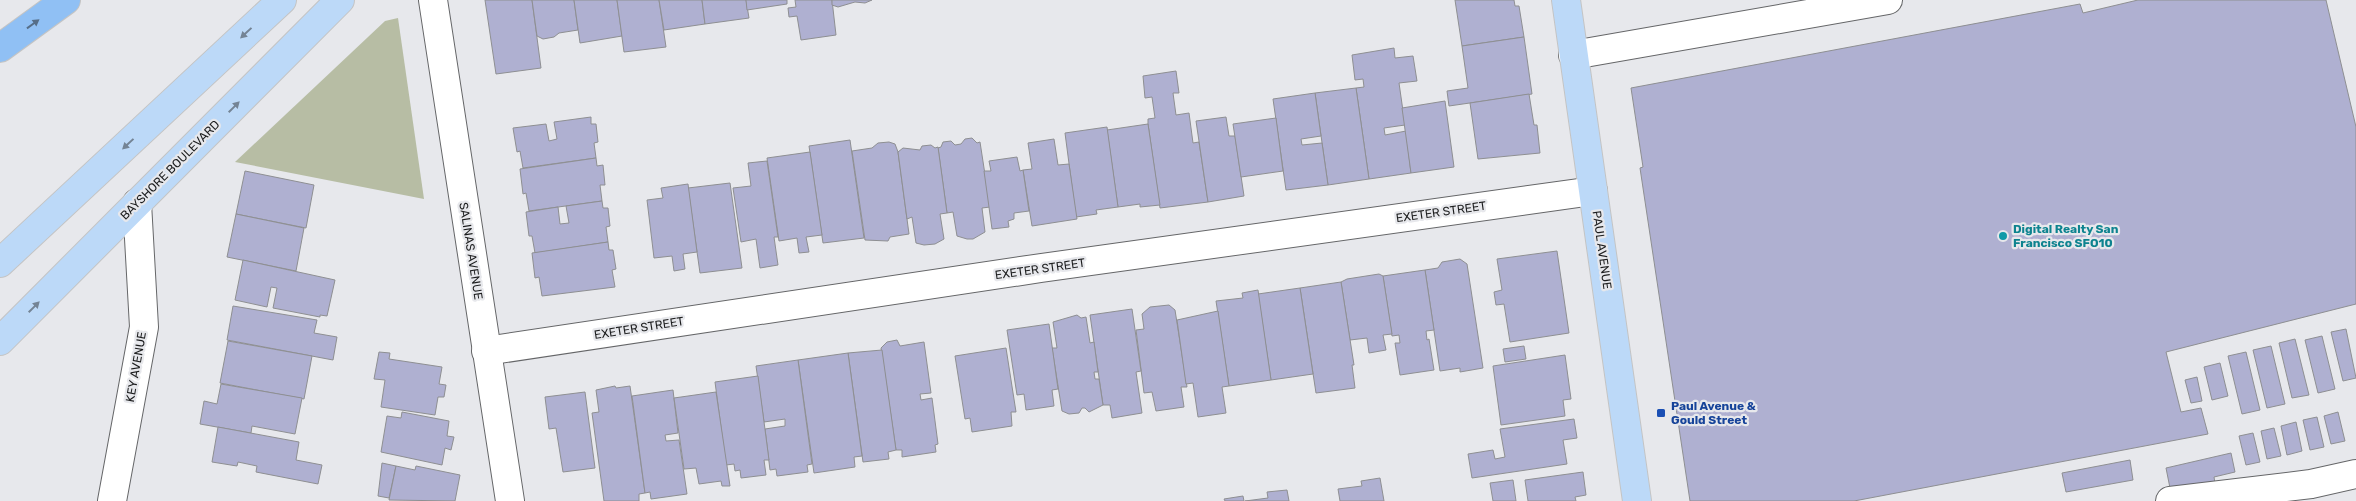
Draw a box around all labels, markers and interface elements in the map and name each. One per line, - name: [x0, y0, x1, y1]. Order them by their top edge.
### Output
- one-way arrow: [26, 19, 40, 29]
- one-way arrow: [241, 27, 253, 39]
- one-way arrow: [227, 101, 239, 113]
- street label: BAYSHORE BOULEVARD: [117, 117, 223, 223]
- one-way arrow: [122, 138, 134, 150]
- street label: EXETER STREET: [1395, 199, 1487, 225]
- street label: SALINAS AVENUE: [456, 201, 486, 301]
- street label: PAUL AVENUE: [1590, 210, 1614, 290]
- place label: Digital Realty San Francisco SFO10: [2013, 222, 2119, 250]
- marker: Digital Realty San Francisco SFO10: [1997, 230, 2009, 242]
- street label: EXETER STREET: [994, 256, 1086, 282]
- one-way arrow: [28, 301, 40, 313]
- street label: EXETER STREET: [593, 314, 685, 342]
- street label: KEY AVENUE: [123, 331, 149, 403]
- place label: Paul Avenue & Gould Street: [1671, 399, 1756, 427]
- marker: Paul Avenue & Gould Street: [1655, 407, 1667, 419]

